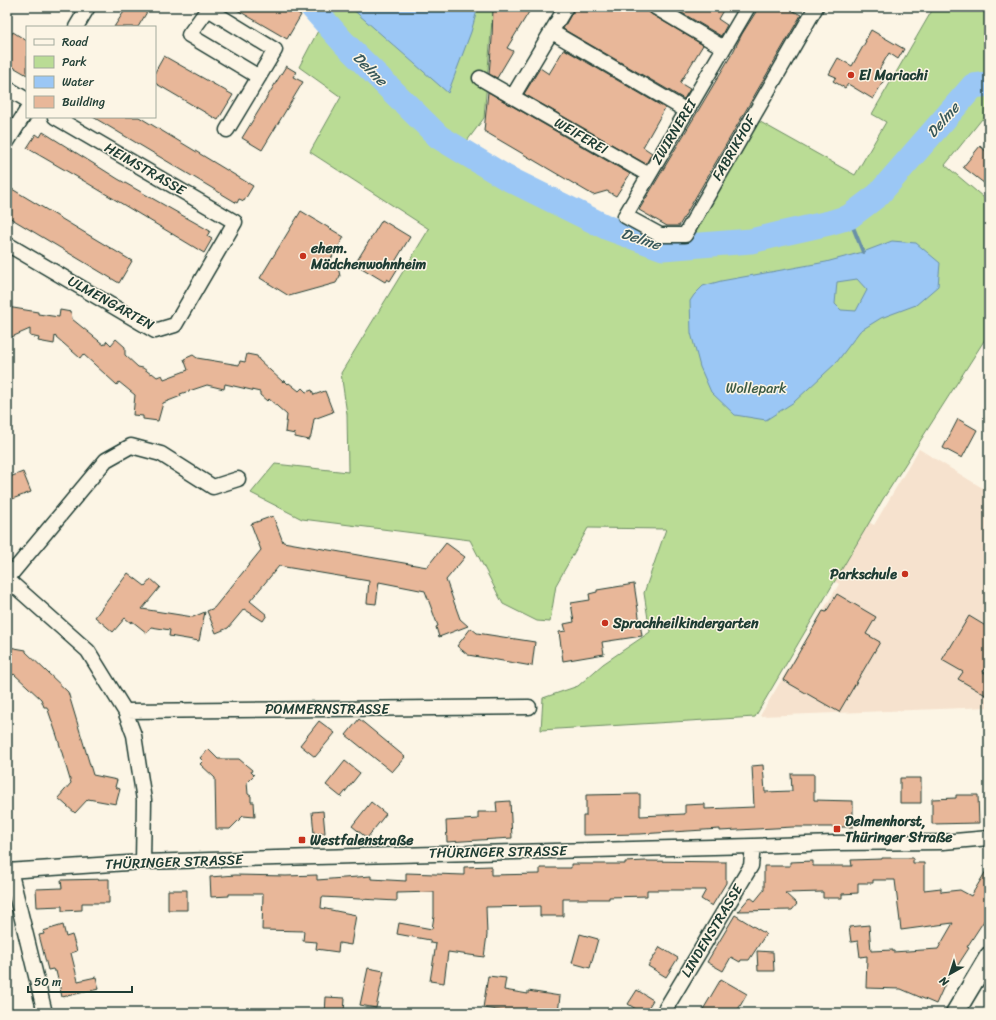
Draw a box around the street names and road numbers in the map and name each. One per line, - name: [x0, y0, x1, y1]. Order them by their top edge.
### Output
- street label: ZWIRNEREI: [645, 93, 704, 169]
- street label: FABRIKHOF: [705, 109, 764, 186]
- street label: WEIFEREI: [549, 110, 613, 162]
- street label: HEIMSTRASSE: [99, 135, 192, 203]
- street label: ULMENGARTEN: [63, 269, 159, 337]
- street label: POMMERNSTRASSE: [265, 697, 390, 722]
- street label: THÜRINGER STRASSE: [429, 838, 568, 866]
- street label: THÜRINGER STRASSE: [105, 847, 245, 877]
- street label: LINDENSTRASSE: [674, 878, 750, 982]

